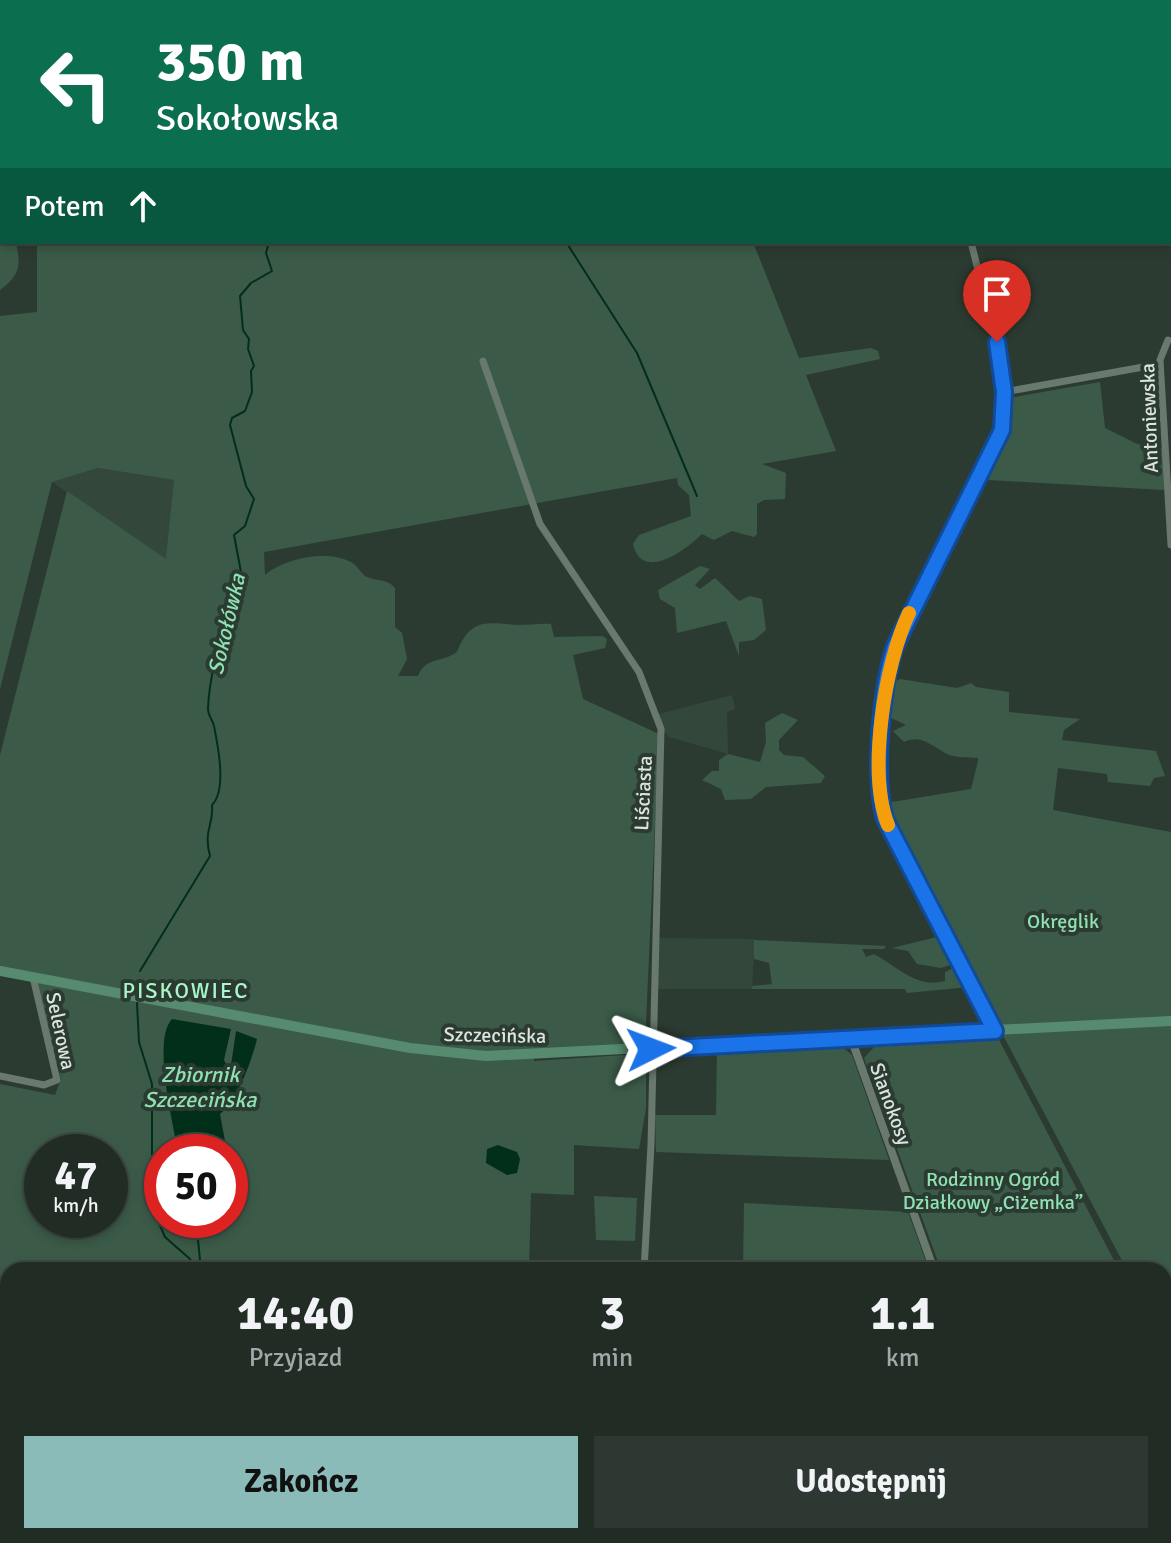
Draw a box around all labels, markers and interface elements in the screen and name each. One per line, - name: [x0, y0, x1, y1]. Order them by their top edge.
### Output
- text: 350 m: [156, 27, 304, 96]
- icon: left: [24, 32, 128, 136]
- text: Sokołowska: [156, 96, 339, 141]
- icon: ahead: [121, 184, 165, 228]
- text: Potem: [24, 188, 105, 225]
- pin: [963, 260, 1031, 342]
- icon: arrive: [975, 272, 1019, 316]
- street label: Antoniewska: [1135, 363, 1164, 473]
- water label: Sokołówka: [202, 570, 251, 677]
- street label: Liściasta: [629, 755, 658, 831]
- park label: Okręglik: [1027, 909, 1099, 934]
- district label: PISKOWIEC: [122, 977, 250, 1004]
- street label: Selerowa: [40, 990, 81, 1072]
- position arrow: [609, 1007, 693, 1091]
- street label: Szczecińska: [443, 1022, 546, 1049]
- street label: Sianokosy: [864, 1059, 917, 1150]
- water label: Zbiornik Szczecińska: [144, 1061, 257, 1113]
- speed limit sign: 50: [144, 1134, 248, 1238]
- text: 47: [54, 1151, 98, 1201]
- park label: Rodzinny Ogród Działkowy „Ciżemka”: [903, 1167, 1083, 1215]
- text: km/h: [53, 1193, 99, 1218]
- text: 14:40: [237, 1284, 354, 1343]
- text: 3: [599, 1284, 625, 1343]
- text: 1.1: [870, 1284, 935, 1343]
- text: Przyjazd: [249, 1342, 342, 1374]
- text: min: [591, 1342, 633, 1374]
- text: km: [886, 1342, 919, 1374]
- button: Zakończ: [24, 1436, 578, 1528]
- button: Udostępnij: [594, 1436, 1148, 1528]

